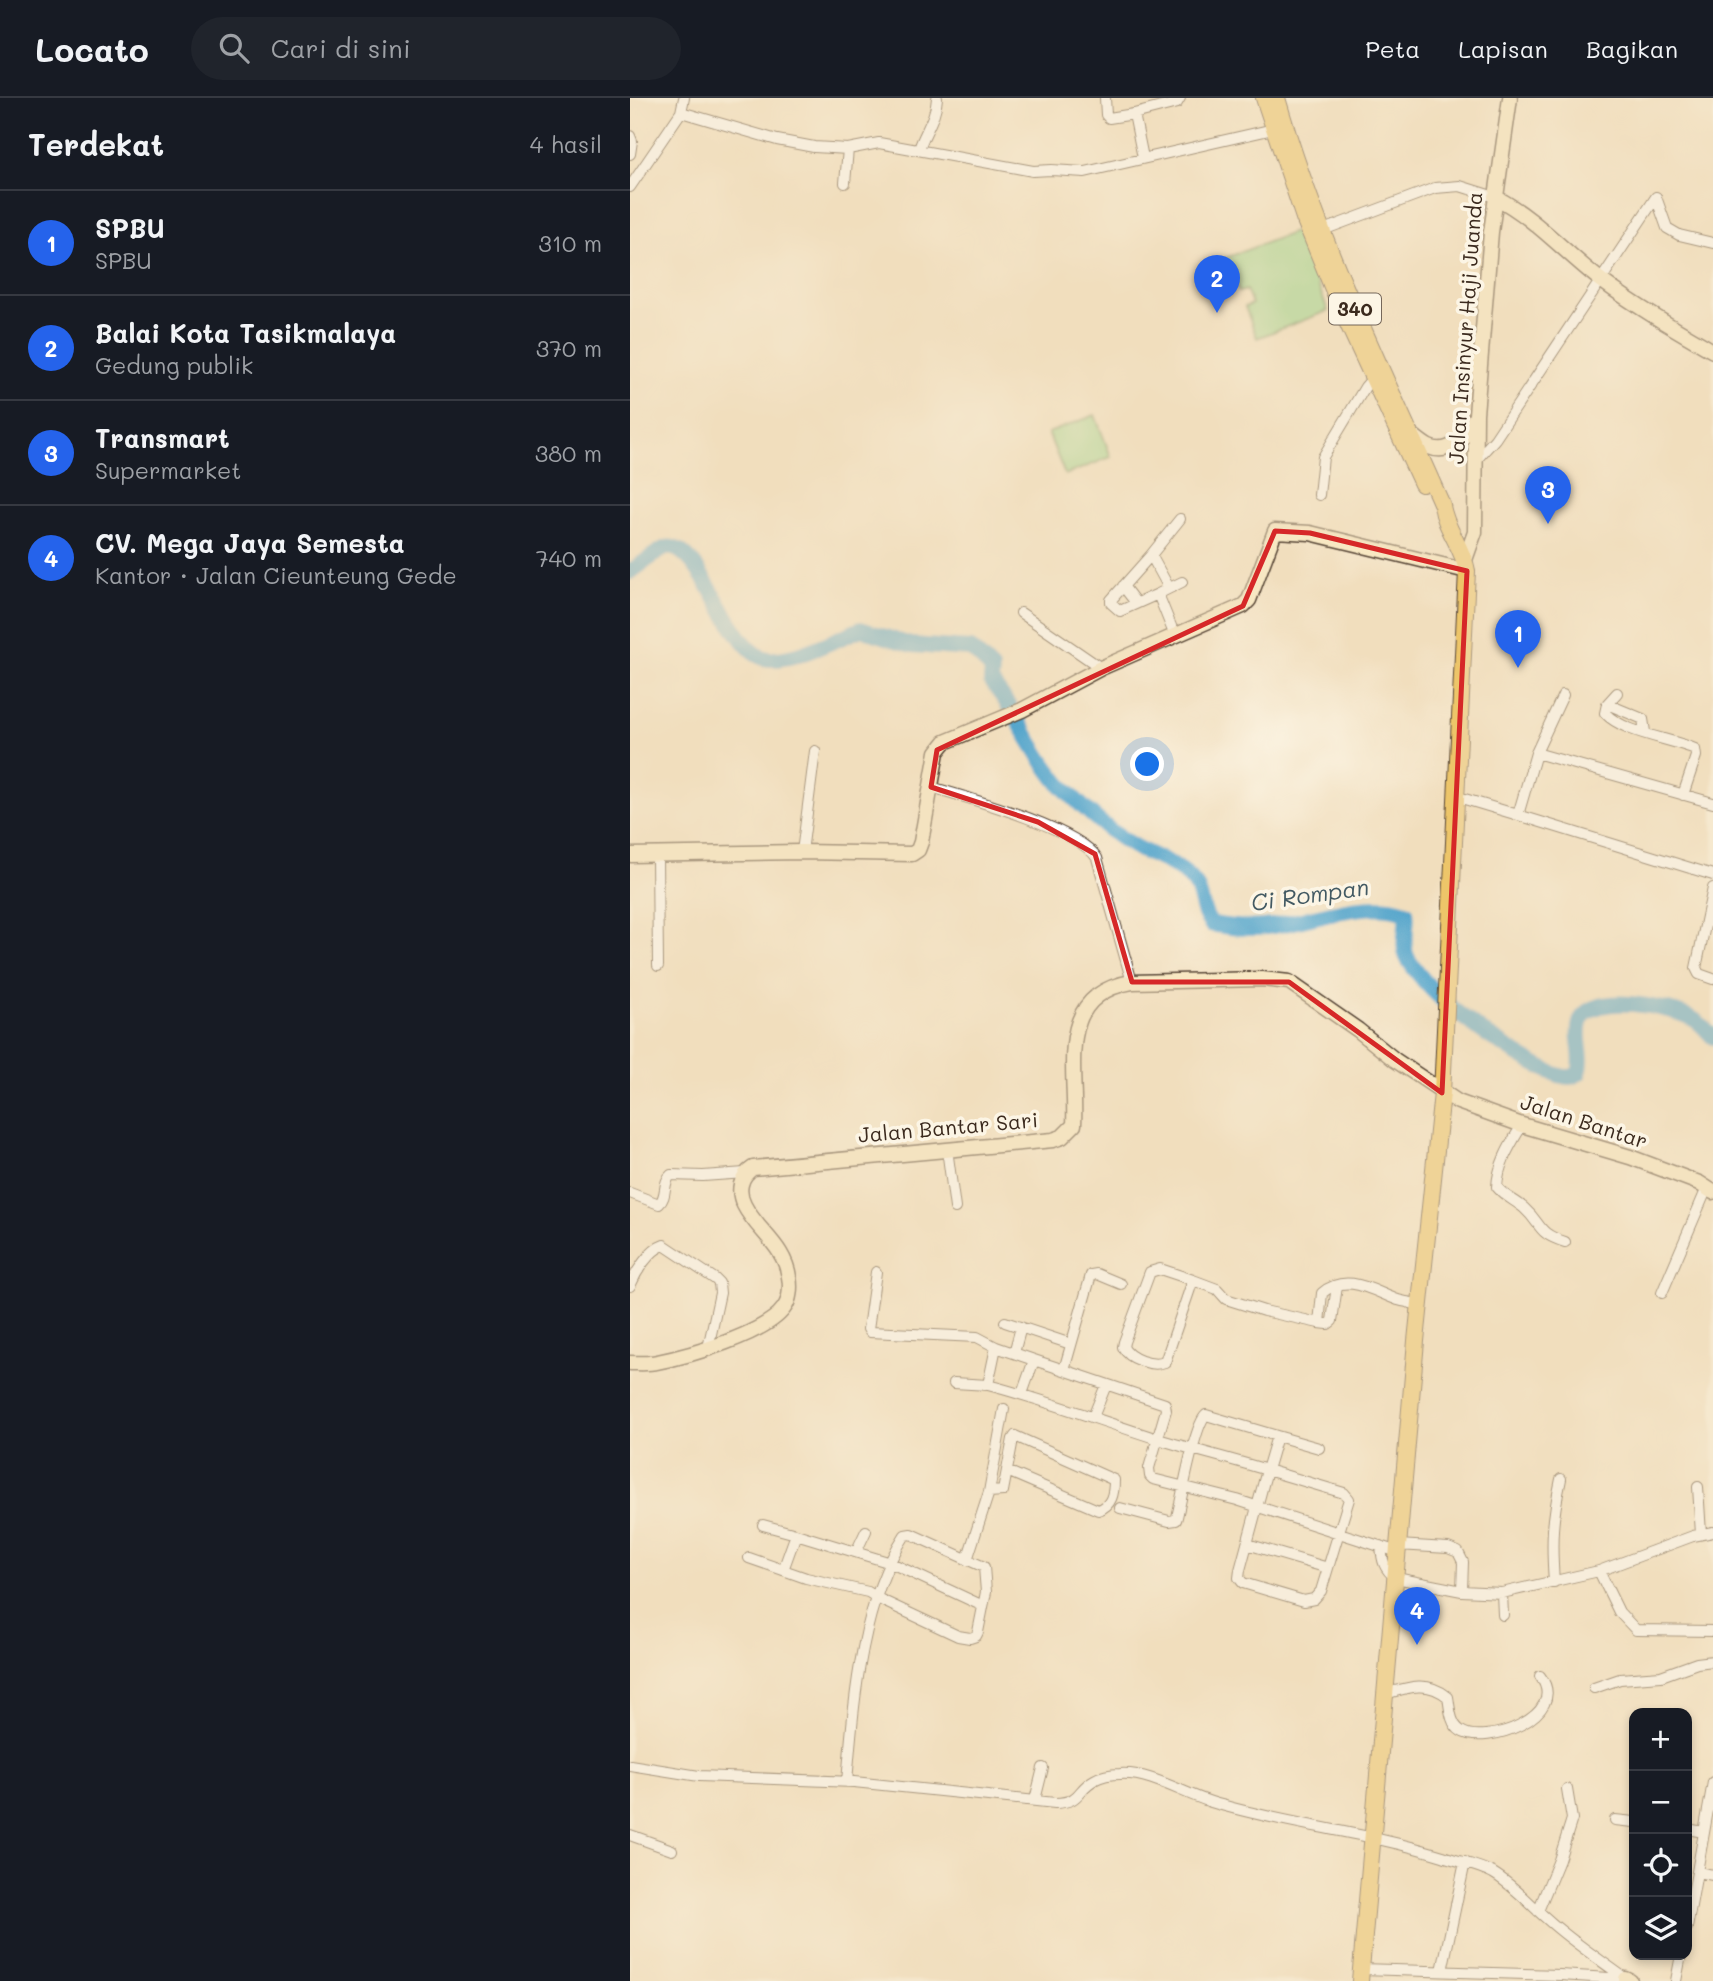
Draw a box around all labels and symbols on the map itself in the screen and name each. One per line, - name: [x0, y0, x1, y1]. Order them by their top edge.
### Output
- street label: Jalan Insinyur Haji Juanda: [1442, 191, 1487, 465]
- pin: 2: [1194, 255, 1240, 313]
- road number: 340: [1329, 294, 1381, 324]
- pin: 3: [1525, 466, 1571, 524]
- pin: 1: [1495, 610, 1541, 668]
- your location: [1130, 747, 1164, 781]
- water label: Ci Rompan: [1249, 871, 1371, 917]
- street label: Jalan Bantar: [1518, 1087, 1651, 1154]
- street label: Jalan Bantar Sari: [857, 1105, 1039, 1148]
- pin: 4: [1394, 1587, 1440, 1645]

